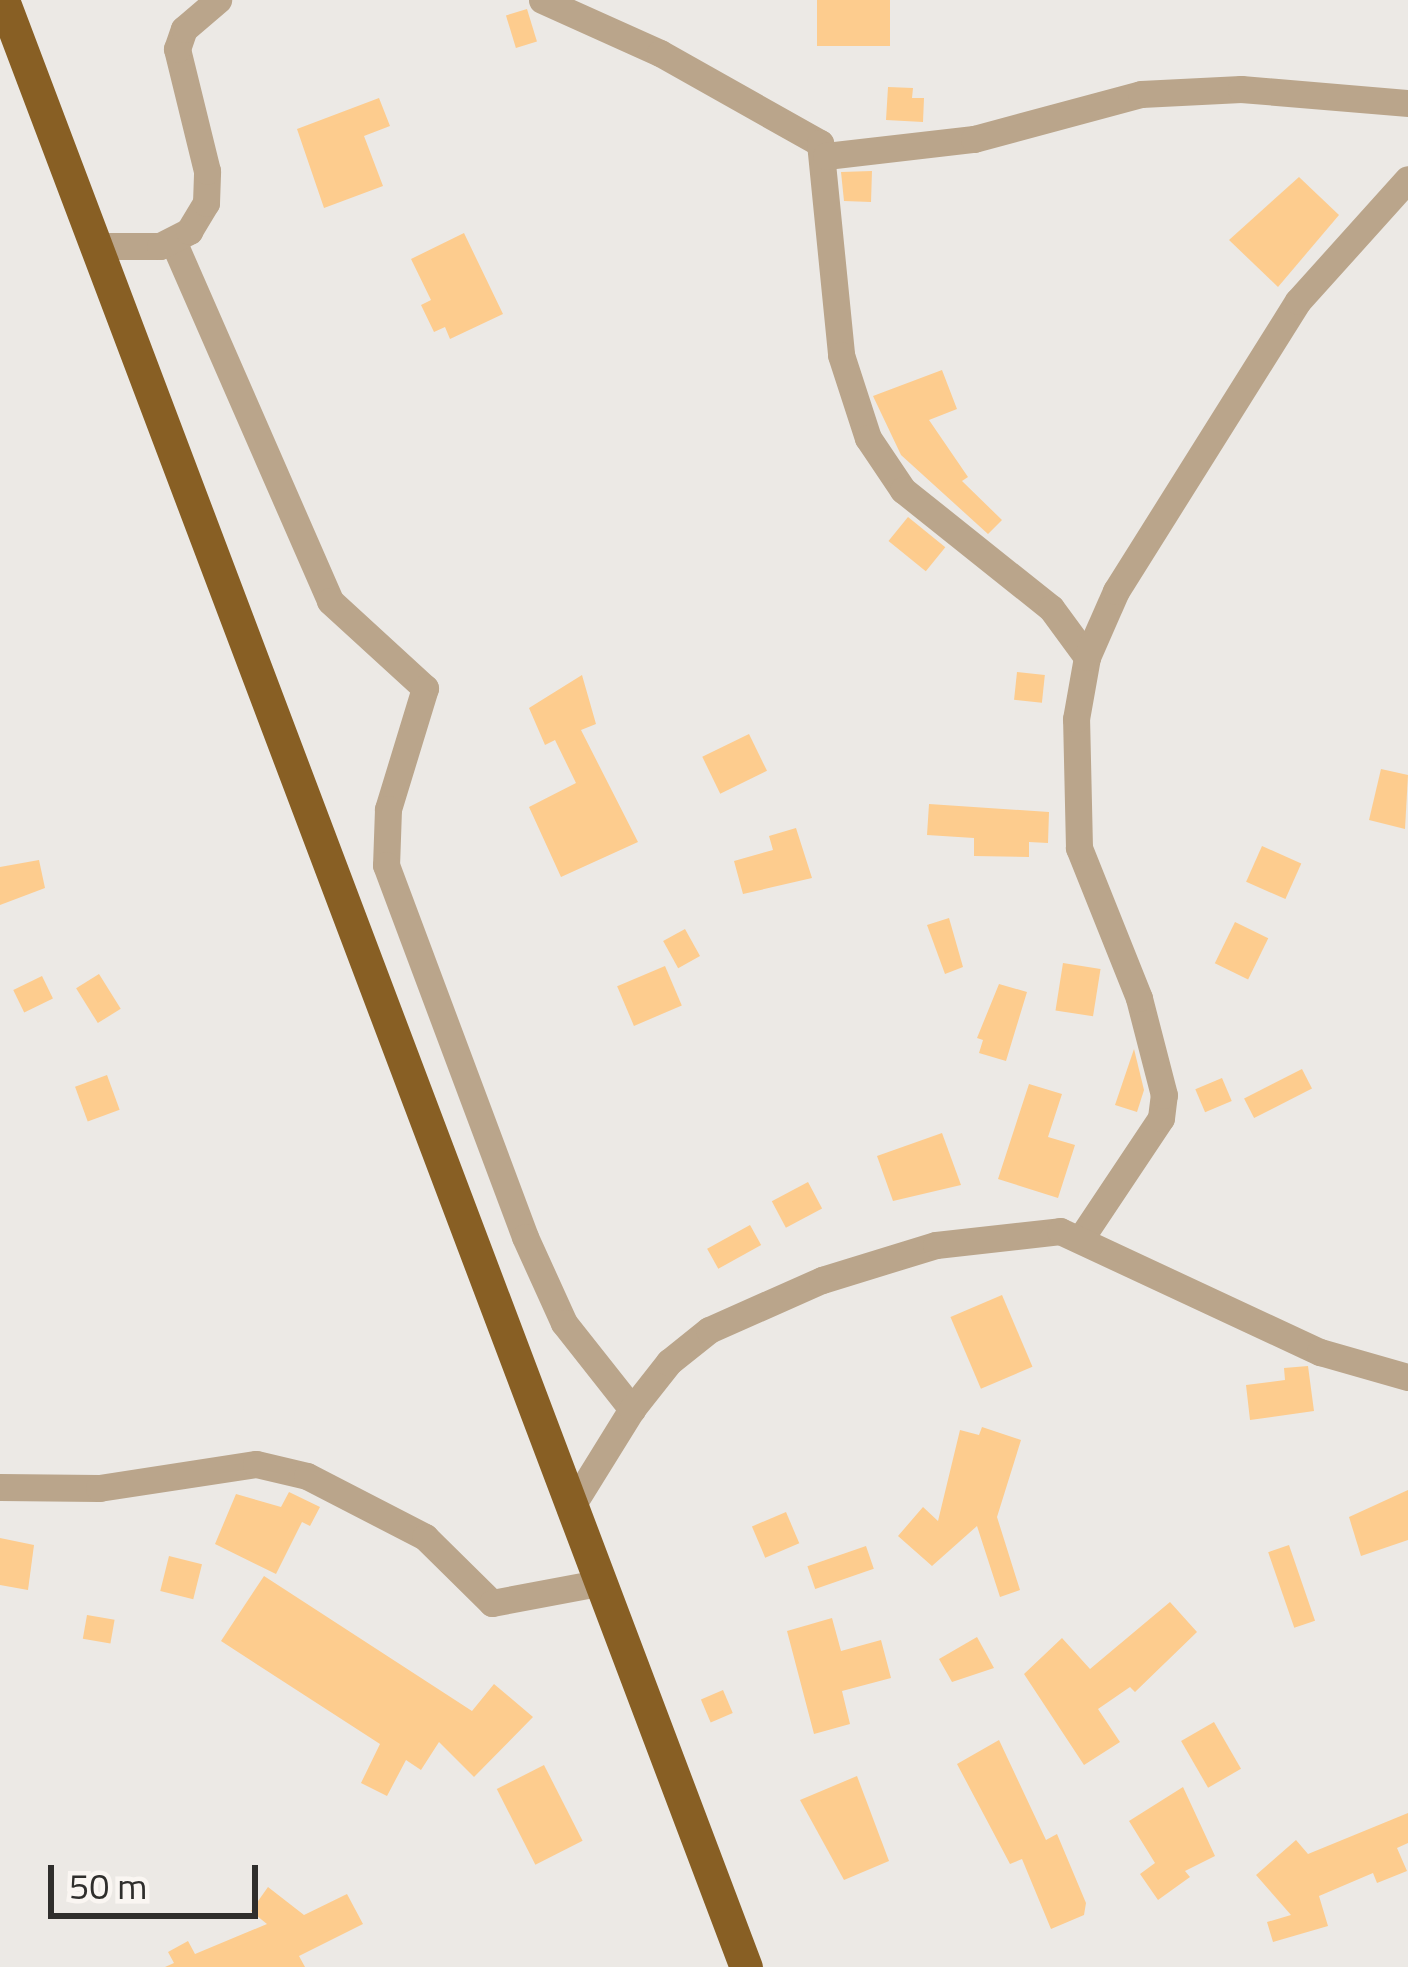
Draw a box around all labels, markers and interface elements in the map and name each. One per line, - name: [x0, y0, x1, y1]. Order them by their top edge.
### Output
- scale bar: [54, 1841, 264, 1915]
- text: 50 m: [69, 1858, 147, 1913]

